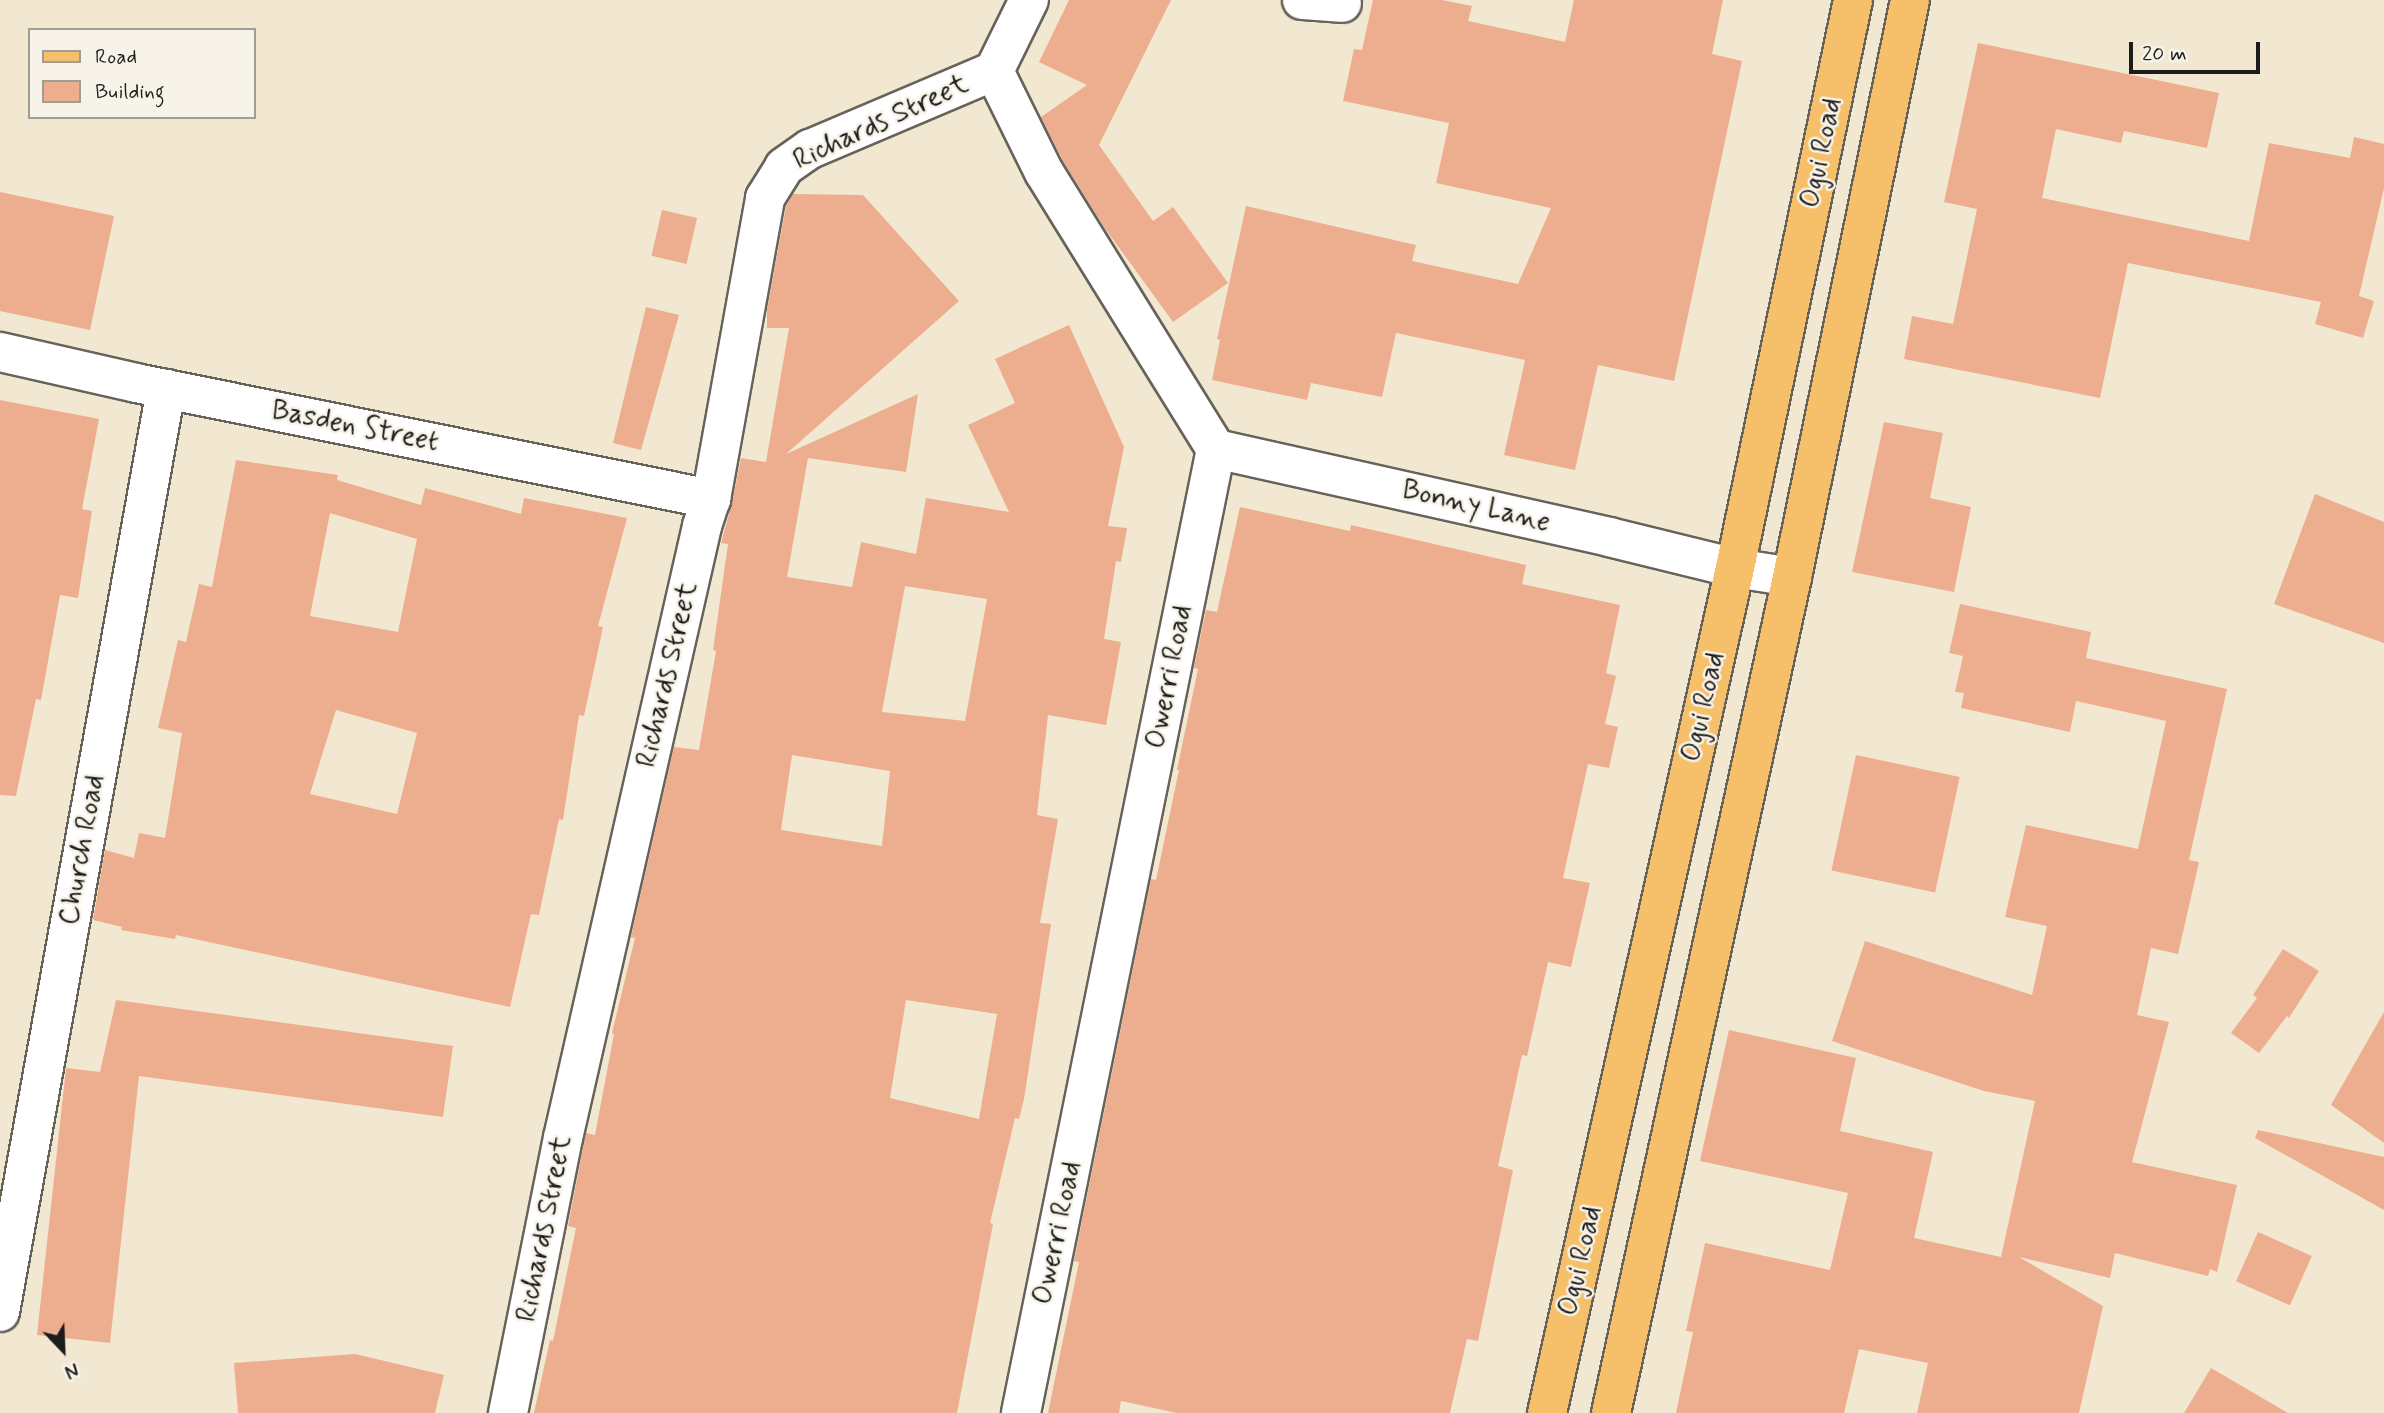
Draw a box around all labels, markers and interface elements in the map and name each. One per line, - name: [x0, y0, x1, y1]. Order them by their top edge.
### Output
- legend: [28, 28, 256, 119]
- scale bar: [2132, 28, 2263, 72]
- text: 20 m: [2142, 40, 2187, 68]
- text: Road: [95, 43, 137, 71]
- street label: Richards Street: [788, 68, 974, 178]
- text: Building: [95, 78, 165, 106]
- street label: Ogui Road: [1794, 95, 1850, 211]
- street label: Basden Street: [267, 394, 443, 460]
- street label: Bonny Lane: [1400, 474, 1552, 540]
- street label: Richards Street: [630, 579, 706, 771]
- street label: Owerri Road: [1140, 602, 1200, 752]
- street label: Ogui Road: [1675, 649, 1733, 765]
- street label: Church Road: [53, 772, 113, 928]
- street label: Richards Street: [510, 1133, 580, 1325]
- street label: Owerri Road: [1026, 1158, 1090, 1308]
- street label: Ogui Road: [1552, 1203, 1610, 1319]
- north arrow: [28, 1315, 98, 1385]
- text: N: [61, 1356, 82, 1384]

